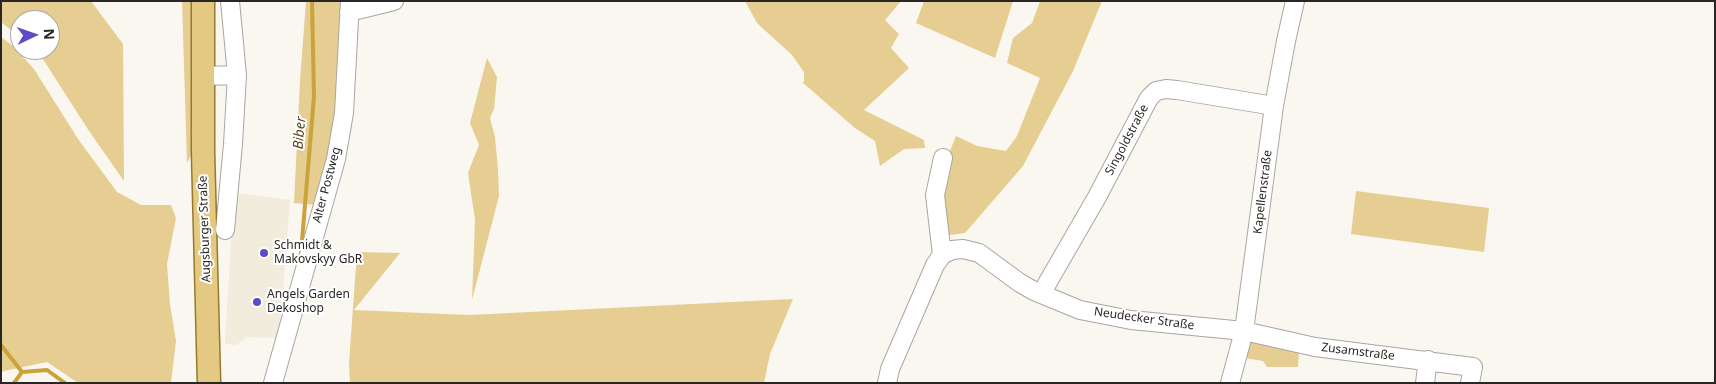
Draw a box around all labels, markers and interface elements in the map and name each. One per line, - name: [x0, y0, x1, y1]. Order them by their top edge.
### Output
- north arrow: [10, 10, 60, 60]
- text: N: [40, 28, 59, 40]
- street label: Singoldstraße: [1102, 102, 1152, 178]
- water label: Biber: [290, 116, 310, 150]
- street label: Alter Postweg: [310, 145, 344, 225]
- street label: Kapellenstraße: [1251, 149, 1275, 235]
- street label: Augsburger Straße: [196, 175, 214, 283]
- place label: Schmidt & Makovskyy GbR: [274, 239, 362, 267]
- marker: Schmidt & Makovskyy GbR: [258, 247, 270, 259]
- place label: Angels Garden Dekoshop: [267, 288, 350, 316]
- marker: Angels Garden Dekoshop: [251, 296, 263, 308]
- street label: Neudecker Straße: [1093, 305, 1195, 333]
- street label: Zusamstraße: [1320, 340, 1396, 364]

